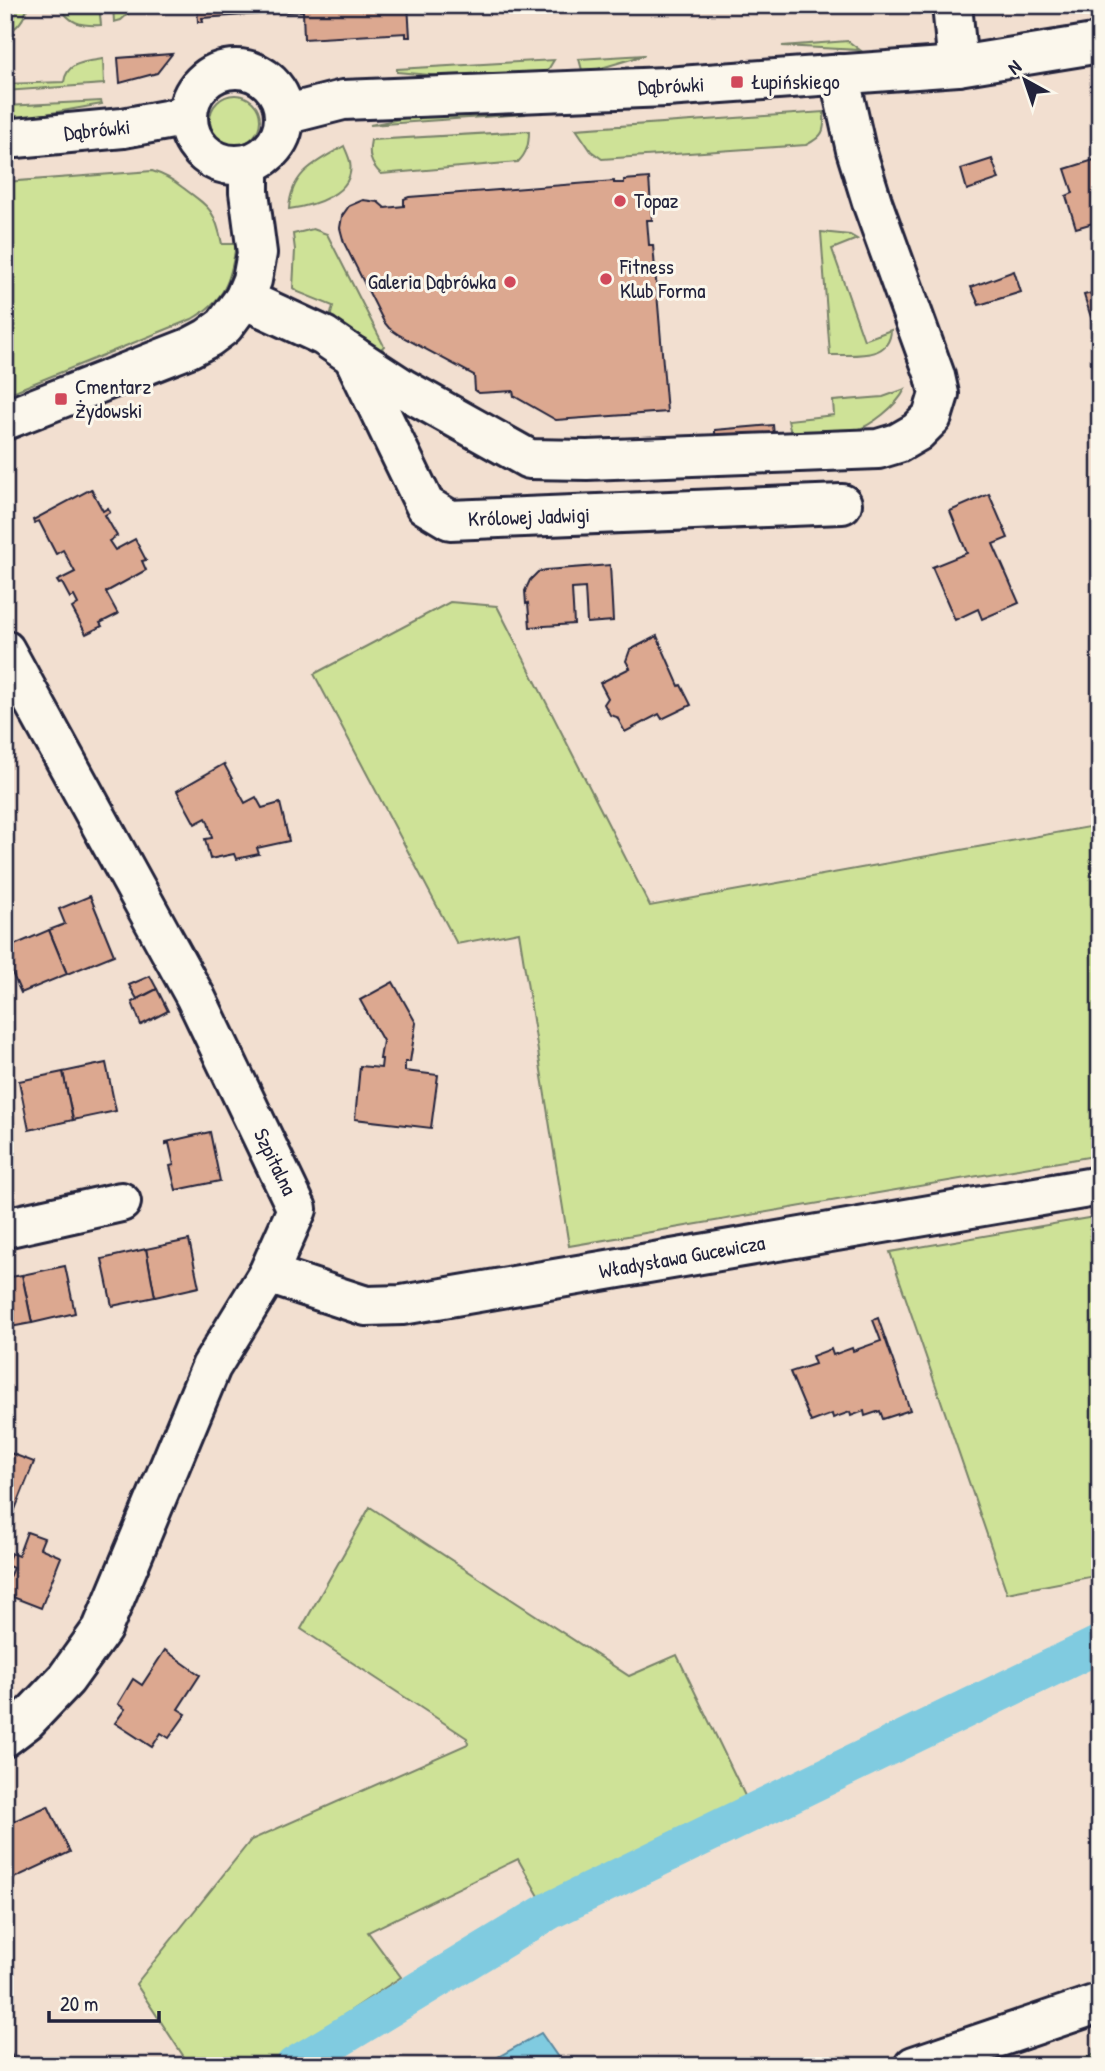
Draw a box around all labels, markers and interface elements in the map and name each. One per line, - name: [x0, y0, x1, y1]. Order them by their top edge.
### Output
- north arrow: [990, 46, 1060, 116]
- text: N: [1002, 54, 1026, 80]
- place label: Łupińskiego: [751, 67, 840, 96]
- street label: Dąbrówki: [637, 69, 705, 102]
- marker: Łupińskiego: [729, 74, 745, 90]
- street label: Dąbrówki: [62, 112, 132, 147]
- place label: Topaz: [634, 186, 679, 215]
- marker: Topaz: [612, 193, 628, 209]
- place label: Fitness Klub Forma: [619, 252, 705, 305]
- place label: Galeria Dąbrówka: [368, 267, 496, 296]
- marker: Fitness Klub Forma: [598, 271, 614, 287]
- marker: Galeria Dąbrówka: [502, 274, 518, 290]
- place label: Cmentarz Żydowski: [75, 372, 151, 425]
- marker: Cmentarz Żydowski: [53, 391, 69, 407]
- street label: Królowej Jadwigi: [467, 500, 590, 533]
- street label: Szpitalna: [247, 1123, 304, 1200]
- street label: Władysława Gucewicza: [597, 1228, 767, 1285]
- scale bar: [49, 1980, 159, 2024]
- text: 20 m: [60, 1989, 98, 2018]

